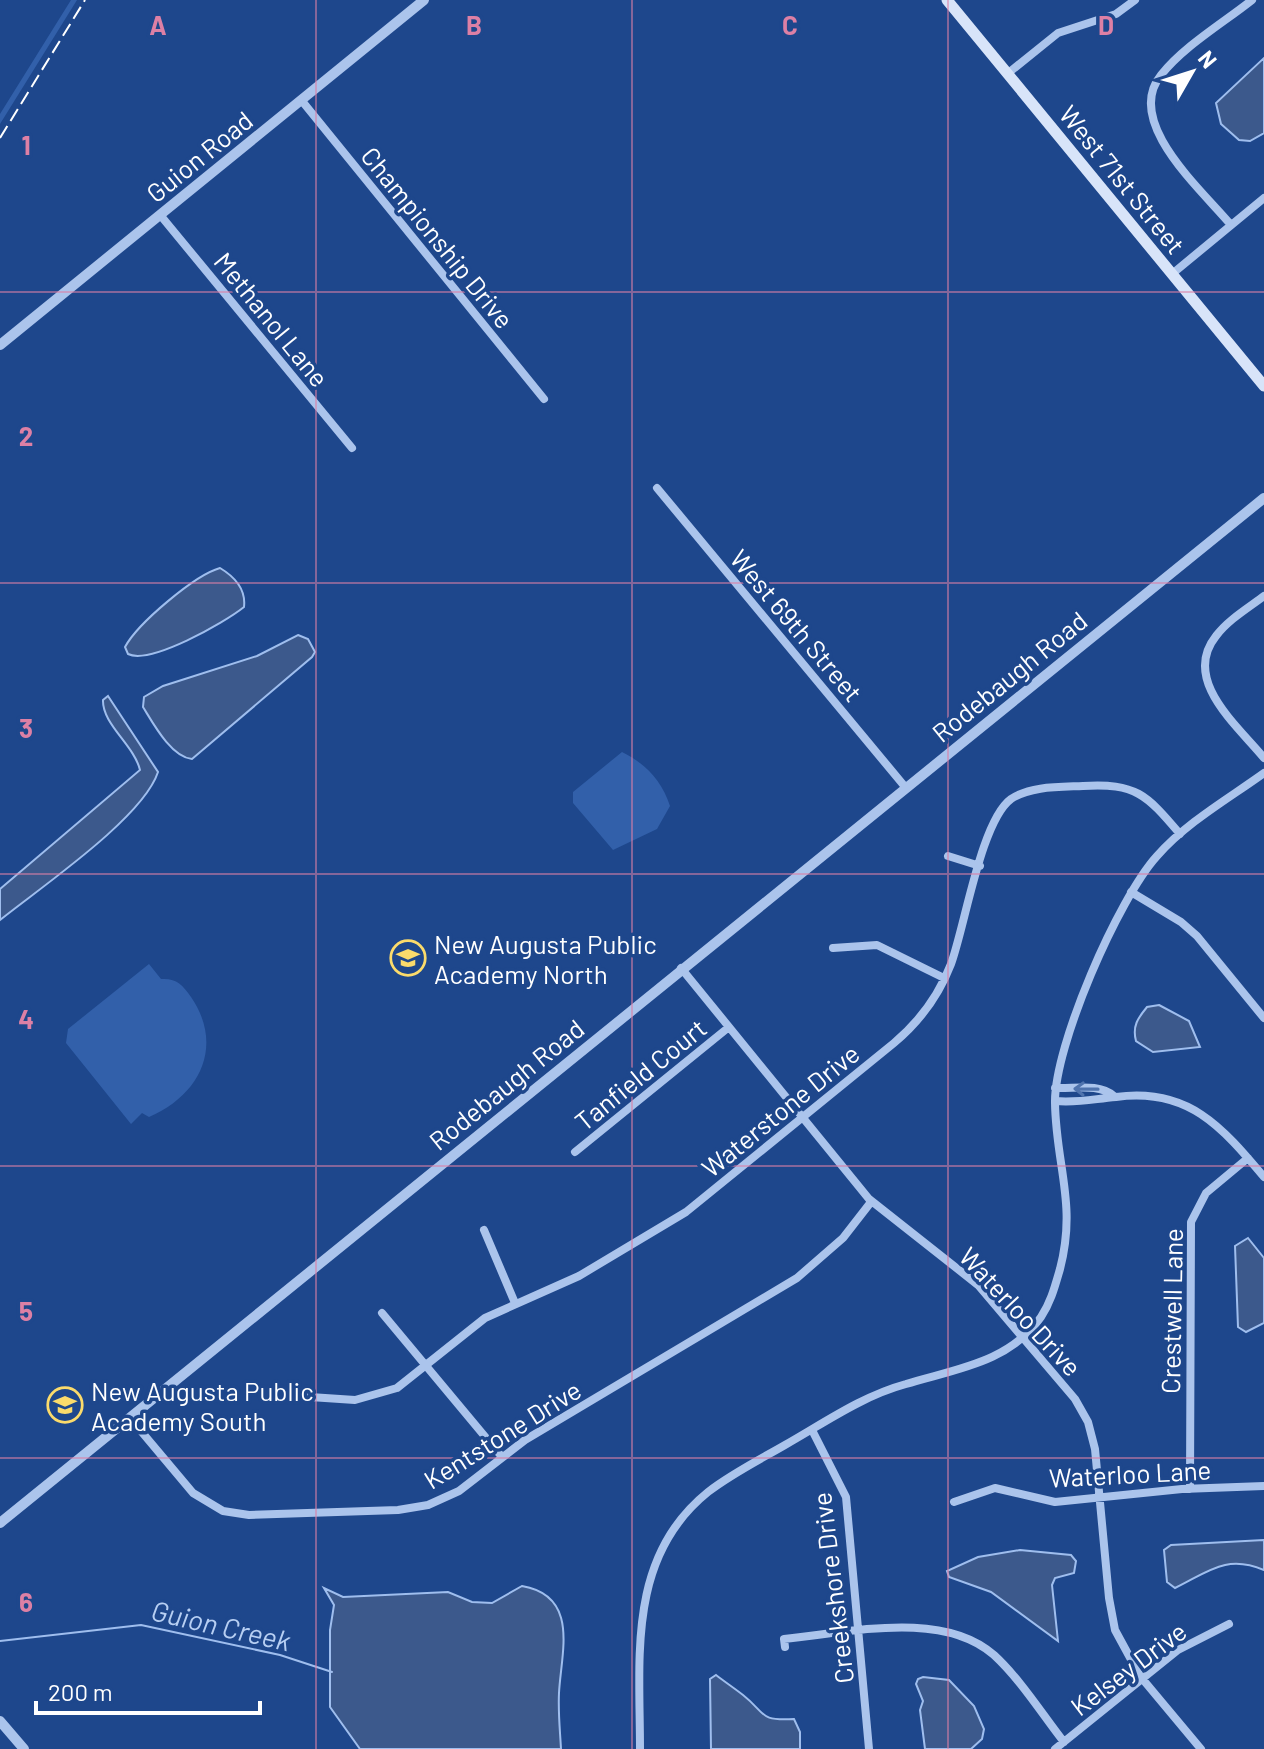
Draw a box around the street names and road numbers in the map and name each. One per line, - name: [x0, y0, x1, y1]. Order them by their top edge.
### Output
- street label: West 71st Street: [1054, 99, 1192, 259]
- street label: Guion Road: [140, 104, 258, 208]
- street label: Championship Drive: [355, 140, 521, 334]
- street label: Methanol Lane: [208, 246, 336, 392]
- street label: West 69th Street: [724, 543, 870, 707]
- street label: Rodebaugh Road: [925, 604, 1093, 748]
- street label: Rodebaugh Road: [422, 1012, 590, 1156]
- street label: Tanfield Court: [568, 1012, 712, 1136]
- street label: Waterstone Drive: [695, 1037, 865, 1183]
- street label: Crestwell Lane: [1154, 1228, 1188, 1394]
- street label: Waterloo Drive: [954, 1240, 1088, 1382]
- street label: Kentstone Drive: [418, 1373, 586, 1495]
- street label: Waterloo Lane: [1048, 1453, 1212, 1493]
- street label: Creekshore Drive: [805, 1491, 859, 1685]
- street label: Kelsey Drive: [1064, 1615, 1192, 1721]

